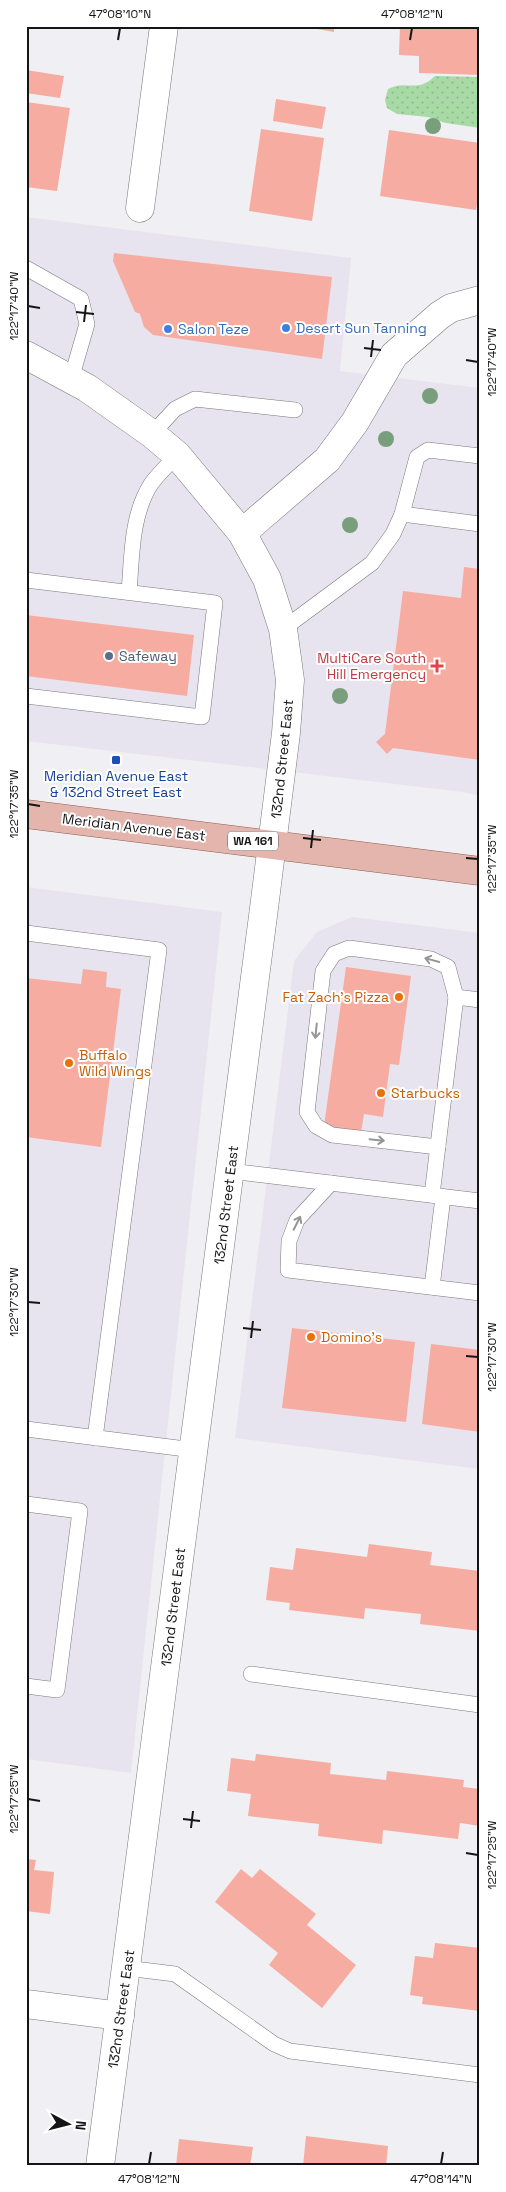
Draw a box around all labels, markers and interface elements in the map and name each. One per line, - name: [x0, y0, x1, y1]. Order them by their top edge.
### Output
- text: 47°08'10"N: [89, 6, 151, 22]
- text: 47°08'12"N: [381, 6, 443, 22]
- text: 122°17'40"W: [6, 271, 22, 341]
- place label: Desert Sun Tanning: [296, 319, 427, 337]
- place label: Salon Teze: [178, 320, 249, 338]
- marker: Desert Sun Tanning: [280, 322, 292, 334]
- marker: Salon Teze: [162, 323, 174, 335]
- text: 122°17'40"W: [484, 327, 500, 397]
- place label: Safeway: [119, 647, 177, 665]
- place label: MultiCare South Hill Emergency: [317, 649, 426, 683]
- marker: Safeway: [103, 650, 115, 662]
- marker: MultiCare South Hill Emergency: [430, 659, 444, 673]
- street label: 132nd Street East: [267, 698, 297, 820]
- marker: Meridian Avenue East & 132nd Street East: [110, 754, 122, 766]
- place label: Meridian Avenue East & 132nd Street East: [44, 767, 188, 801]
- text: 122°17'35"W: [6, 769, 22, 838]
- street label: Meridian Avenue East: [61, 809, 207, 845]
- text: 122°17'35"W: [484, 824, 500, 893]
- road number: WA 161: [228, 831, 278, 850]
- one-way arrow: [424, 955, 440, 964]
- place label: Fat Zach's Pizza: [283, 988, 389, 1006]
- marker: Fat Zach's Pizza: [393, 991, 405, 1003]
- one-way arrow: [311, 1022, 321, 1038]
- place label: Buffalo Wild Wings: [79, 1046, 151, 1080]
- marker: Buffalo Wild Wings: [63, 1057, 75, 1069]
- place label: Starbucks: [391, 1084, 460, 1102]
- marker: Starbucks: [375, 1087, 387, 1099]
- one-way arrow: [369, 1136, 385, 1145]
- street label: 132nd Street East: [210, 1144, 242, 1266]
- one-way arrow: [292, 1216, 302, 1231]
- text: 122°17'30"W: [6, 1267, 22, 1337]
- text: 122°17'30"W: [484, 1322, 500, 1392]
- place label: Domino's: [321, 1328, 382, 1346]
- marker: Domino's: [305, 1331, 317, 1343]
- street label: 132nd Street East: [157, 1546, 189, 1668]
- text: 122°17'25"W: [6, 1764, 22, 1833]
- text: 122°17'25"W: [484, 1820, 500, 1889]
- street label: 132nd Street East: [104, 1948, 138, 2070]
- north arrow: [42, 2100, 92, 2150]
- text: N: [71, 2120, 90, 2131]
- text: 47°08'12"N: [118, 2171, 180, 2187]
- text: 47°08'14"N: [410, 2171, 472, 2187]

